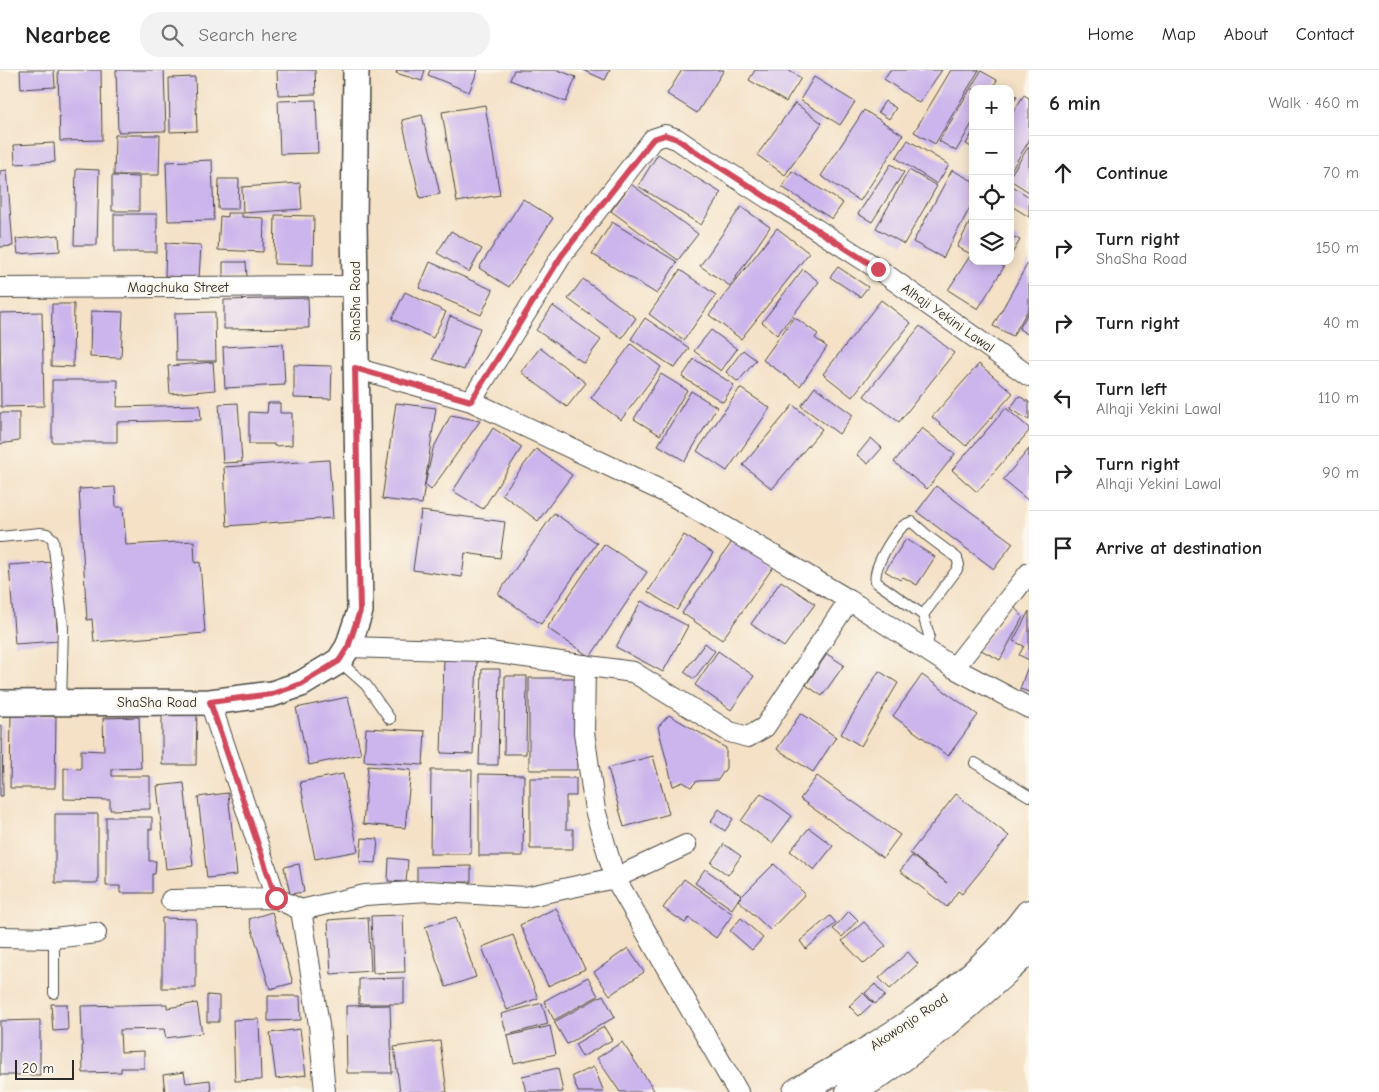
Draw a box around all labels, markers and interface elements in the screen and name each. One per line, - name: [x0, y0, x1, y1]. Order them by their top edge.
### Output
- search box: [140, 12, 490, 57]
- text: Nearbee: [25, 21, 110, 49]
- icon: search: [158, 21, 186, 49]
- text: Search here: [198, 24, 297, 46]
- text: Home: [1087, 24, 1134, 45]
- text: Map: [1162, 24, 1196, 45]
- text: About: [1224, 24, 1268, 45]
- text: Contact: [1296, 24, 1354, 45]
- map controls: [969, 85, 1014, 265]
- button: +: [969, 85, 1014, 130]
- text: 6 min: [1049, 91, 1101, 115]
- text: Walk · 460 m: [1268, 94, 1359, 112]
- button: −: [969, 130, 1014, 175]
- icon: ahead: [1049, 159, 1077, 187]
- text: Continue: [1096, 162, 1168, 184]
- text: 70 m: [1323, 164, 1359, 182]
- button: locate: [969, 175, 1014, 220]
- button: layers: [969, 220, 1014, 265]
- text: Turn right: [1096, 228, 1180, 250]
- icon: right: [1049, 234, 1077, 262]
- text: 150 m: [1316, 239, 1359, 257]
- text: ShaSha Road: [1096, 250, 1187, 268]
- route end: [867, 258, 890, 281]
- street label: ShaSha Road: [347, 261, 364, 341]
- street label: Magchuka Street: [127, 279, 230, 296]
- street label: Alhaji Yekini Lawal: [898, 280, 998, 356]
- icon: right: [1049, 309, 1077, 337]
- text: Turn right: [1096, 312, 1180, 334]
- text: 40 m: [1323, 314, 1359, 332]
- text: Turn left: [1096, 378, 1167, 400]
- icon: left: [1049, 384, 1077, 412]
- text: 110 m: [1318, 389, 1359, 407]
- text: Alhaji Yekini Lawal: [1096, 400, 1221, 418]
- text: Turn right: [1096, 453, 1180, 475]
- icon: right: [1049, 459, 1077, 487]
- text: 90 m: [1322, 464, 1359, 482]
- text: Alhaji Yekini Lawal: [1096, 475, 1221, 493]
- icon: arrive: [1049, 534, 1077, 562]
- text: Arrive at destination: [1096, 537, 1262, 559]
- street label: ShaSha Road: [117, 694, 197, 711]
- route start: [265, 887, 288, 910]
- street label: Akowonjo Road: [867, 990, 951, 1054]
- scale bar: [15, 1057, 74, 1080]
- text: 20 m: [22, 1060, 54, 1077]

